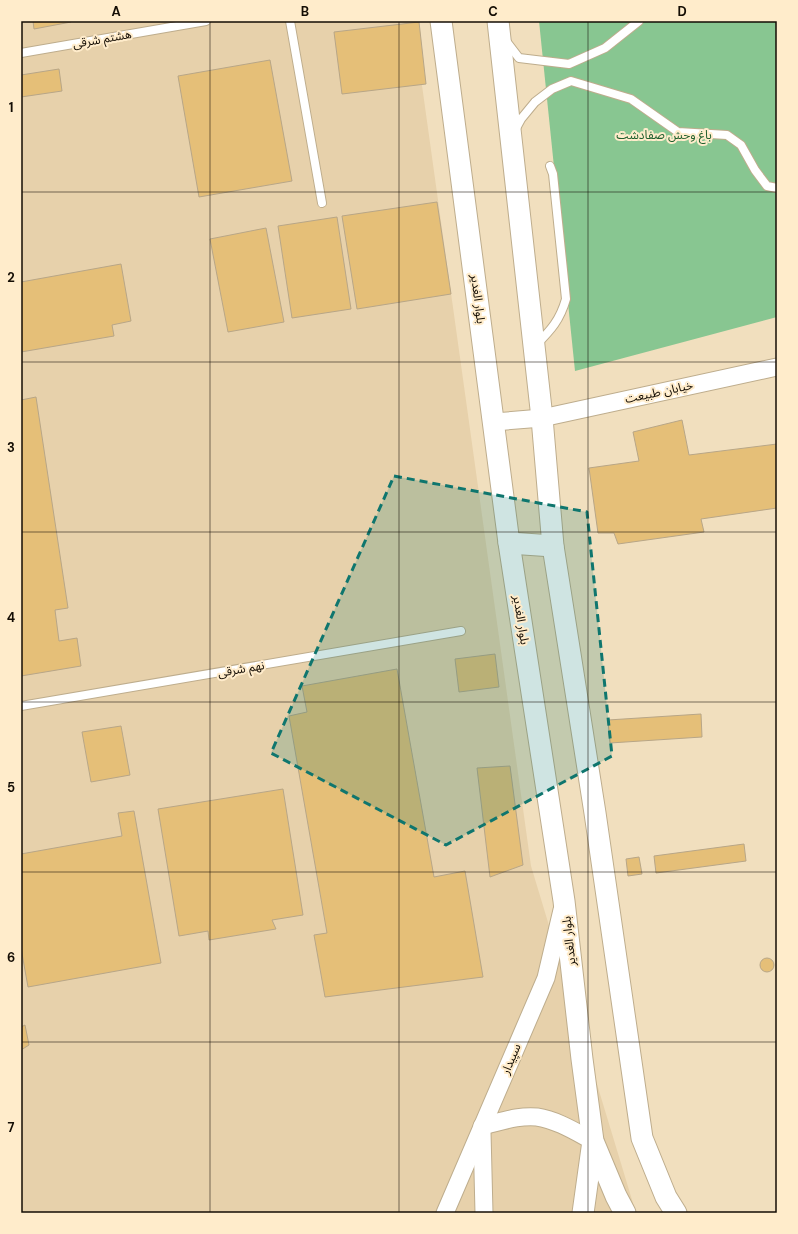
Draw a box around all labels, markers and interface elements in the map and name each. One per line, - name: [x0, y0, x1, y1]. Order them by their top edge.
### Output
- text: A: [111, 3, 121, 20]
- text: B: [301, 3, 309, 20]
- text: C: [488, 3, 498, 20]
- text: D: [677, 3, 687, 20]
- street label: هشتم شرقی: [71, 26, 133, 53]
- text: 1: [9, 99, 13, 116]
- park label: باغ وحش صفادشت: [616, 127, 712, 144]
- text: 2: [7, 269, 15, 286]
- street label: بلوار الغدیر: [467, 272, 489, 325]
- street label: خیابان طبیعت: [623, 377, 695, 407]
- text: 3: [7, 439, 15, 456]
- street label: بلوار الغدیر: [509, 593, 533, 646]
- text: 4: [7, 609, 15, 626]
- street label: نهم شرقی: [216, 657, 266, 682]
- text: 5: [7, 779, 15, 796]
- street label: بلوار الغدیر: [558, 915, 580, 968]
- text: 6: [7, 949, 15, 966]
- street label: سپیدار: [497, 1041, 525, 1078]
- text: 7: [8, 1119, 15, 1136]

